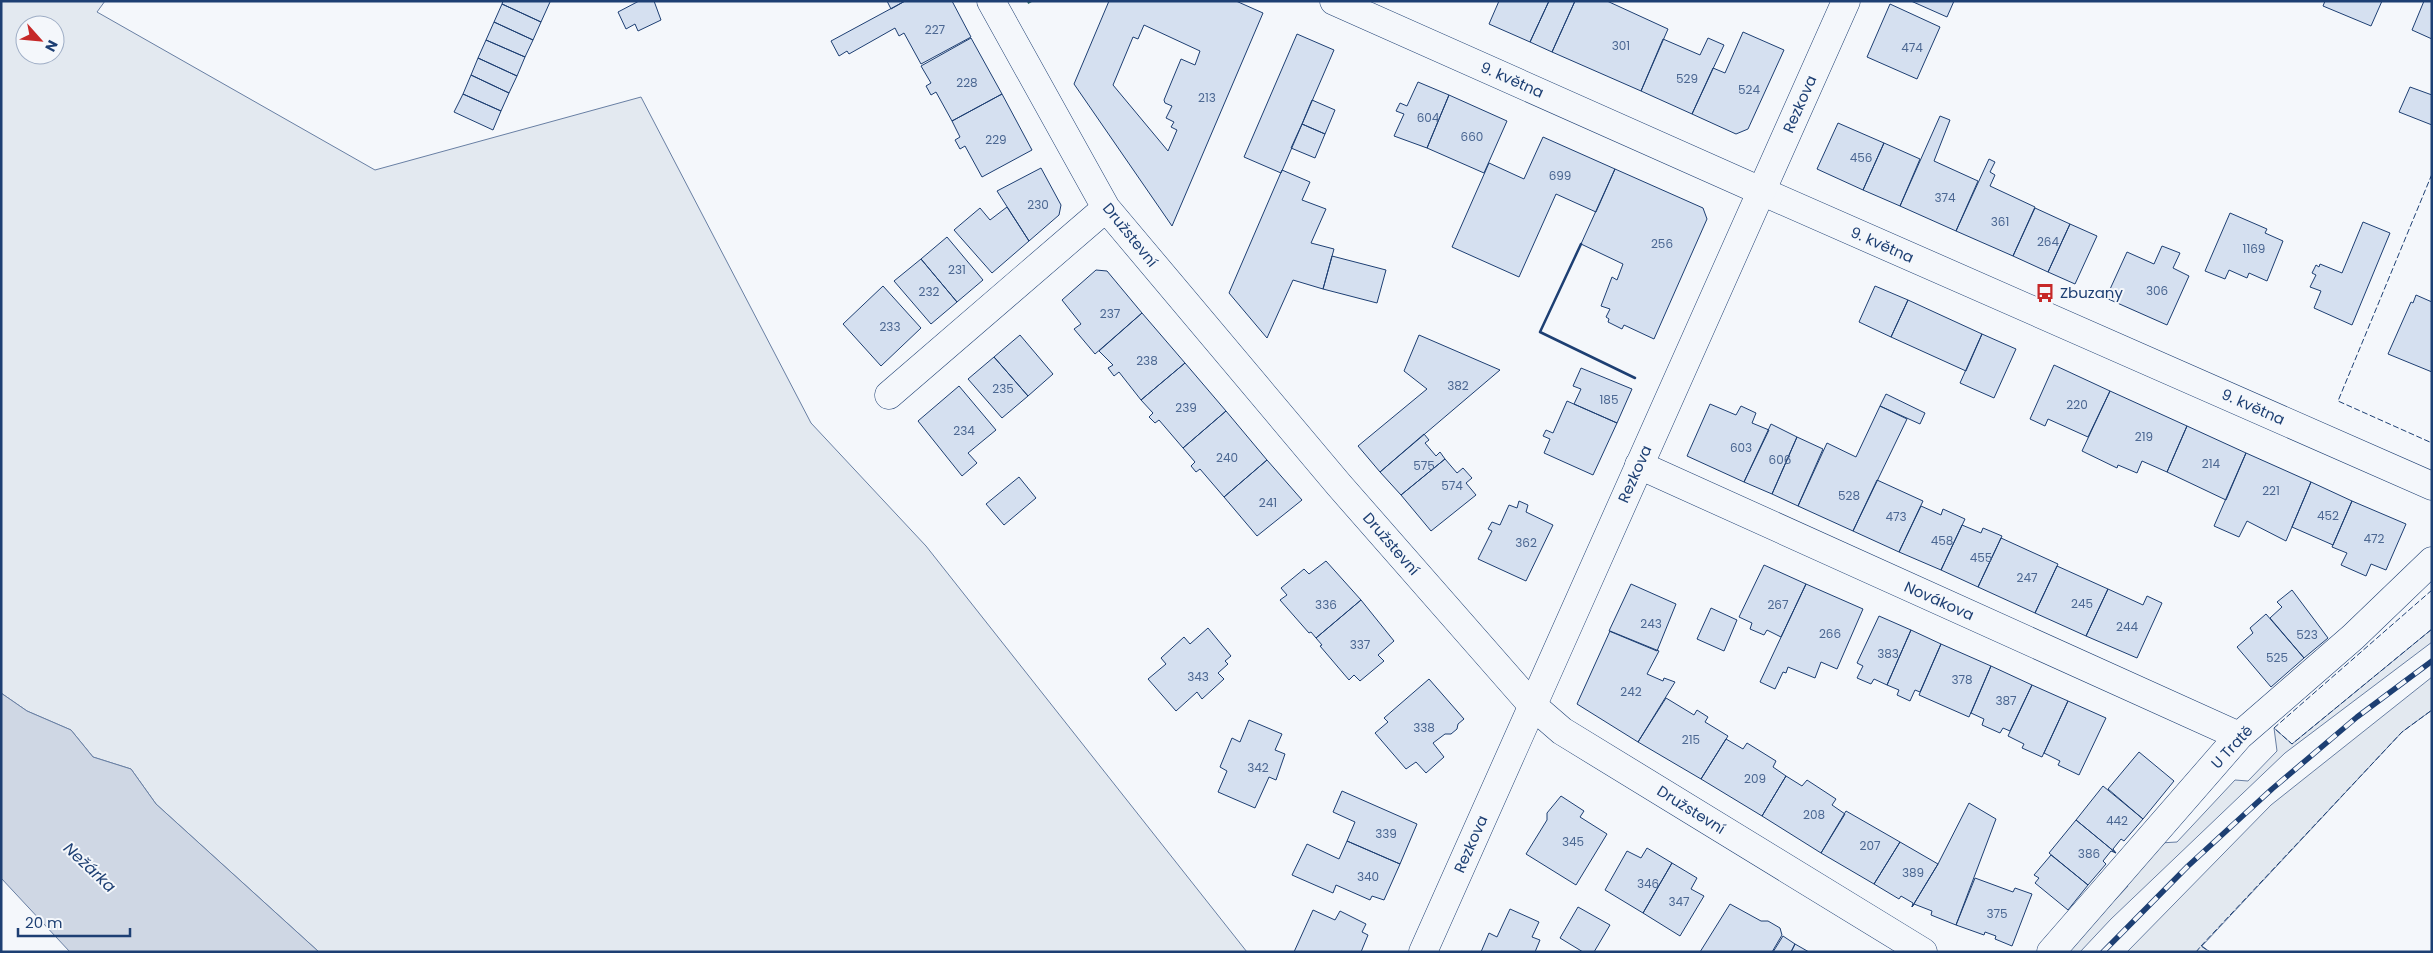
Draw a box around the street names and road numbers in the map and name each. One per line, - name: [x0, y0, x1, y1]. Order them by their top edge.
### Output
- street label: 9. května: [1477, 56, 1547, 103]
- street label: Rezkova: [1778, 72, 1822, 136]
- street label: Družstevní: [1098, 198, 1163, 271]
- street label: 9. května: [1847, 221, 1917, 268]
- street label: 9. května: [2218, 383, 2288, 430]
- street label: Rezkova: [1613, 442, 1657, 506]
- street label: Družstevní: [1358, 508, 1425, 580]
- street label: Novákova: [1901, 576, 1978, 625]
- street label: U Tratě: [2206, 720, 2257, 773]
- street label: Družstevní: [1653, 780, 1730, 839]
- street label: Rezkova: [1449, 812, 1493, 876]

